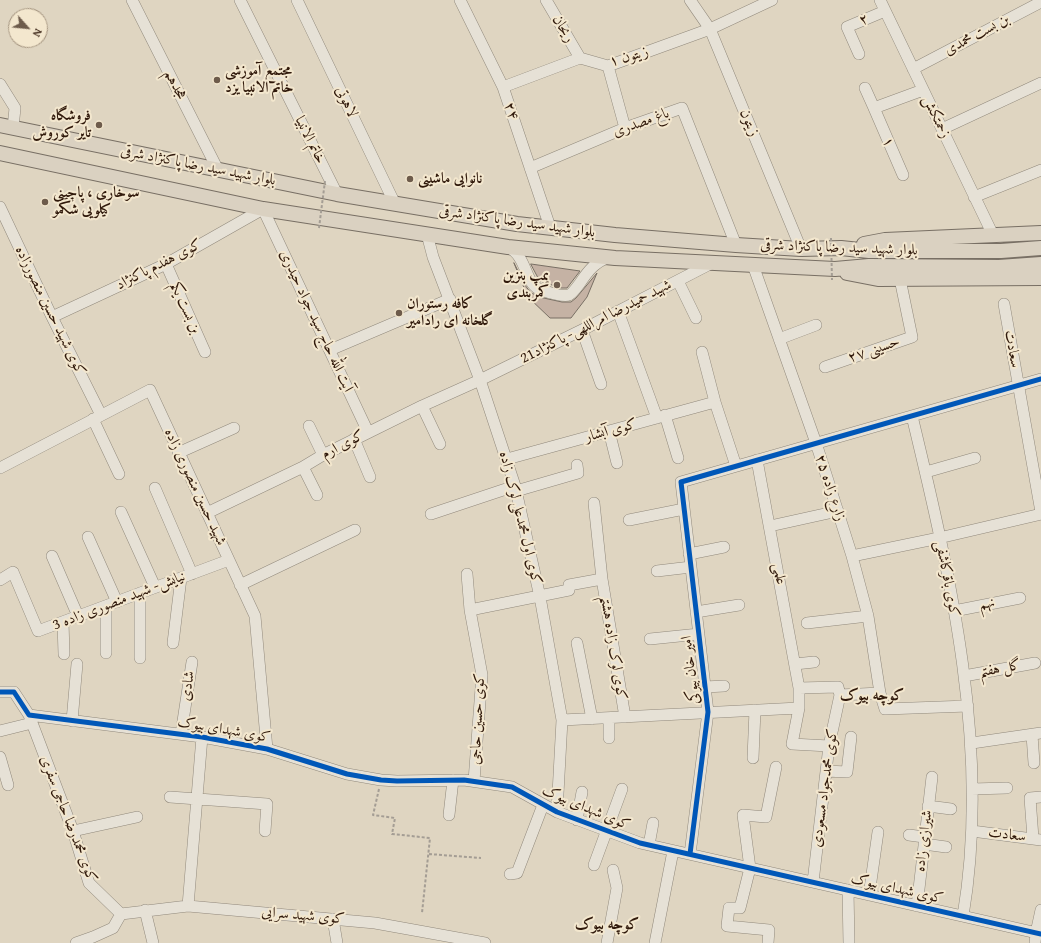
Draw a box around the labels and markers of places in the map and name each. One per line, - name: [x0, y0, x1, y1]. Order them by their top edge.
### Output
- place label: مجتمع آموزشی خاتم الانبیا یزد: [225, 62, 293, 97]
- marker: مجتمع آموزشی خاتم الانبیا یزد: [212, 75, 222, 85]
- place label: فروشگاه تایر کوروش: [32, 107, 91, 142]
- marker: فروشگاه تایر کوروش: [94, 120, 104, 130]
- place label: نانوایی ماشینی: [418, 170, 482, 188]
- marker: نانوایی ماشینی: [405, 174, 415, 184]
- place label: سوخاری ، پاچینی کیلویی شکمو: [53, 184, 139, 219]
- marker: سوخاری ، پاچینی کیلویی شکمو: [40, 197, 50, 207]
- place label: پمپ بنزین کمربندی: [503, 267, 549, 302]
- marker: پمپ بنزین کمربندی: [552, 280, 562, 290]
- place label: کافه رستوران گلخانه ای رادامیر: [407, 295, 493, 330]
- marker: کافه رستوران گلخانه ای رادامیر: [394, 308, 404, 318]

